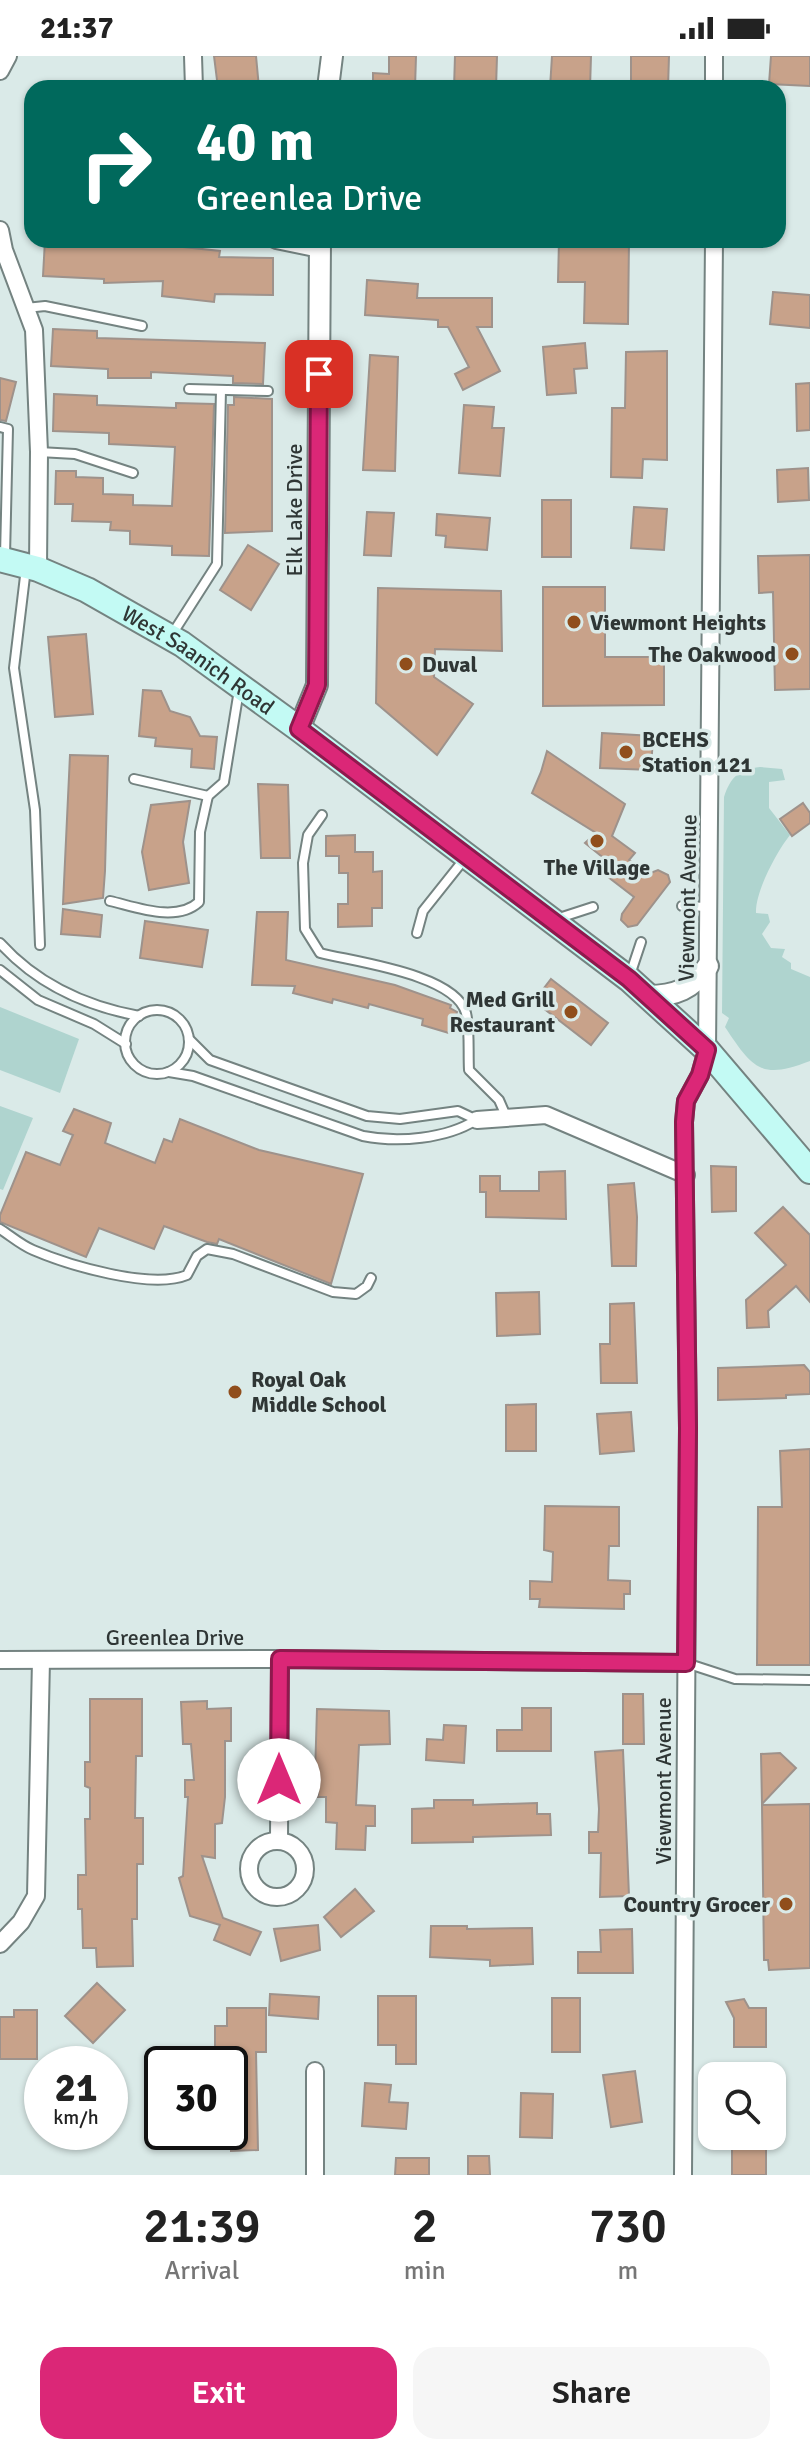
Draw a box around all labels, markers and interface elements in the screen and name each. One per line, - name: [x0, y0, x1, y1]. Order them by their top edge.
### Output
- text: 21:37: [40, 10, 114, 47]
- text: 40 m: [196, 107, 314, 176]
- icon: right: [64, 112, 168, 216]
- text: Greenlea Drive: [196, 176, 422, 221]
- pin: [285, 340, 353, 408]
- icon: arrive: [297, 352, 341, 396]
- street label: Elk Lake Drive: [281, 444, 308, 576]
- street label: West Saanich Road: [117, 600, 279, 721]
- place label: Viewmont Heights: [590, 609, 766, 636]
- marker: Viewmont Heights: [565, 613, 583, 631]
- place label: The Oakwood: [649, 641, 776, 668]
- marker: The Oakwood: [783, 645, 801, 663]
- place label: Duval: [422, 651, 477, 678]
- marker: Duval: [397, 655, 415, 673]
- place label: BCEHS Station 121: [642, 726, 753, 778]
- marker: BCEHS Station 121: [617, 743, 635, 761]
- street label: Viewmont Avenue: [673, 814, 702, 982]
- marker: The Village: [588, 832, 606, 850]
- place label: The Village: [544, 854, 650, 881]
- place label: Med Grill Restaurant: [449, 986, 555, 1038]
- marker: Med Grill Restaurant: [562, 1003, 580, 1021]
- place label: Royal Oak Middle School: [251, 1366, 387, 1418]
- marker: Royal Oak Middle School: [226, 1383, 244, 1401]
- street label: Greenlea Drive: [106, 1624, 244, 1651]
- street label: Viewmont Avenue: [650, 1697, 677, 1865]
- position arrow: [237, 1738, 321, 1822]
- place label: Country Grocer: [623, 1891, 770, 1918]
- marker: Country Grocer: [777, 1895, 795, 1913]
- speed limit sign: 30: [144, 2046, 248, 2150]
- map controls: [698, 2062, 786, 2150]
- button: search: [698, 2062, 786, 2150]
- text: 21: [54, 2063, 98, 2113]
- text: km/h: [53, 2105, 99, 2130]
- text: 21:39: [143, 2197, 260, 2256]
- text: 2: [412, 2197, 438, 2256]
- text: 730: [589, 2197, 667, 2256]
- text: Arrival: [164, 2255, 239, 2287]
- text: min: [404, 2255, 446, 2287]
- text: m: [617, 2255, 638, 2287]
- button: Exit: [40, 2347, 397, 2439]
- button: Share: [413, 2347, 770, 2439]

